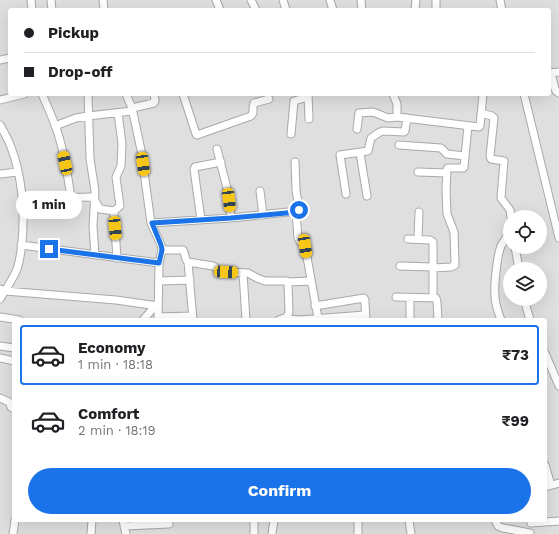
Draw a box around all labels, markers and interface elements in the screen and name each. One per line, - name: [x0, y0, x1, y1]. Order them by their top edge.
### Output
- text: Pickup: [48, 24, 99, 42]
- text: Drop-off: [48, 63, 113, 81]
- car: [57, 150, 73, 176]
- car: [135, 151, 151, 177]
- car: [222, 187, 236, 213]
- callout: 1 min: [16, 191, 82, 219]
- text: 1 min: [32, 197, 66, 212]
- route start: [290, 201, 308, 219]
- map controls: [503, 210, 547, 306]
- button: locate: [503, 210, 547, 254]
- car: [108, 216, 122, 240]
- car: [297, 233, 313, 259]
- route end: [40, 240, 58, 258]
- button: layers: [503, 262, 547, 306]
- car: [214, 265, 238, 279]
- icon: car: [30, 337, 66, 373]
- text: Economy: [78, 339, 145, 357]
- text: ₹73: [502, 346, 529, 364]
- text: 1 min · 18:18: [78, 357, 153, 372]
- icon: car: [30, 403, 66, 439]
- text: Comfort: [78, 405, 139, 423]
- text: ₹99: [502, 412, 529, 430]
- text: 2 min · 18:19: [78, 423, 155, 438]
- button: Confirm: [28, 468, 531, 514]

